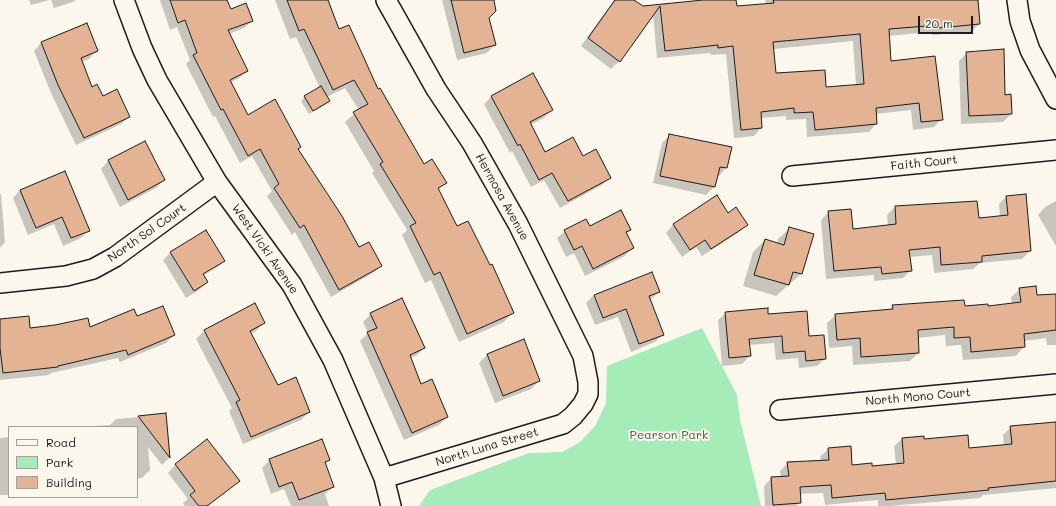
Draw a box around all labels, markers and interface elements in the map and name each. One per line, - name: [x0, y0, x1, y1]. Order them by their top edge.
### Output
- scale bar: [920, 8, 975, 34]
- text: 20 m: [925, 15, 953, 31]
- street label: Hermosa Avenue: [472, 151, 532, 243]
- street label: Faith Court: [890, 152, 958, 174]
- street label: North Sol Court: [105, 201, 189, 265]
- street label: West Vicki Avenue: [228, 201, 302, 297]
- street label: North Mono Court: [865, 385, 971, 409]
- street label: North Luna Street: [434, 424, 540, 470]
- legend: [8, 426, 138, 498]
- park label: Pearson Park: [630, 428, 708, 442]
- text: Road: [46, 434, 76, 450]
- text: Park: [46, 454, 73, 470]
- text: Building: [46, 474, 92, 490]

